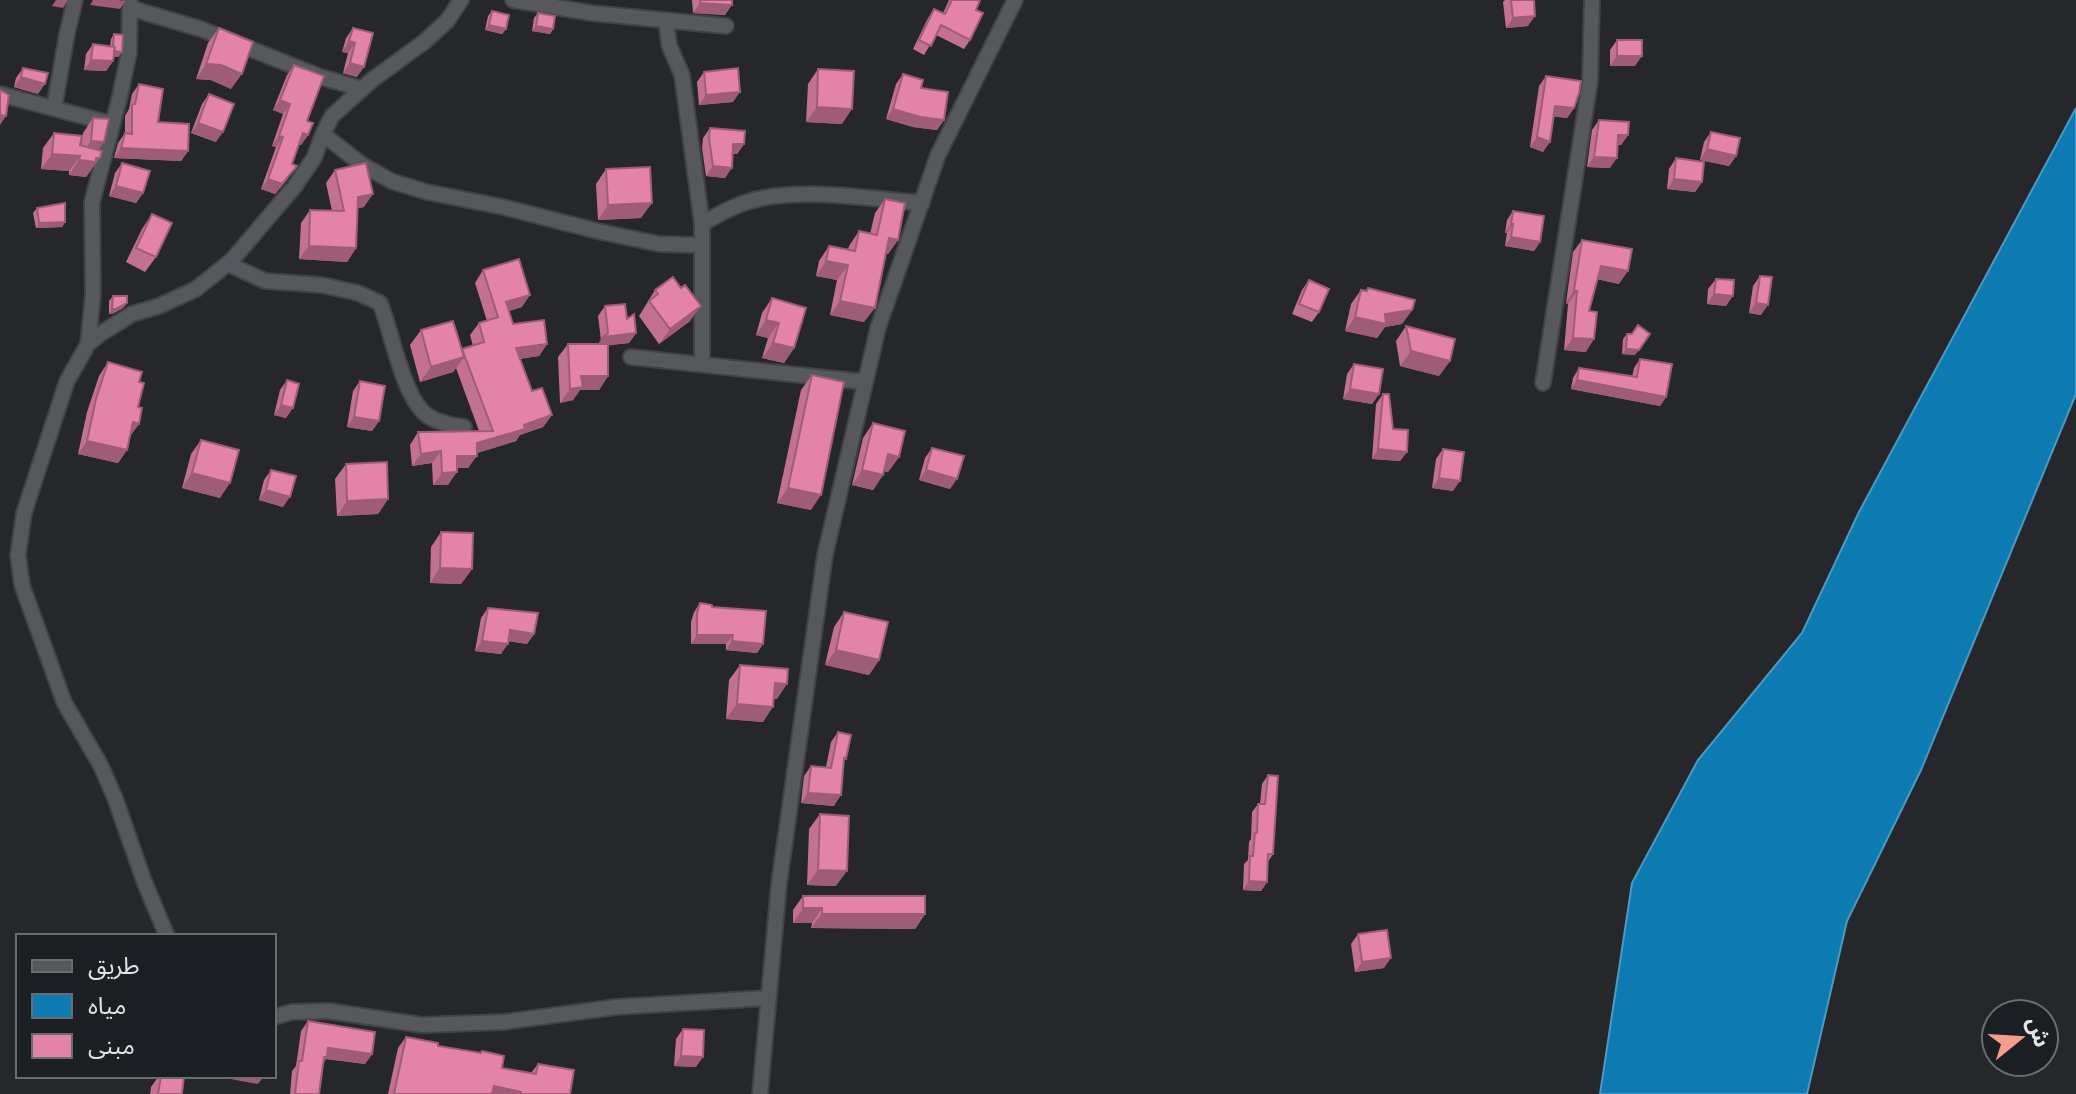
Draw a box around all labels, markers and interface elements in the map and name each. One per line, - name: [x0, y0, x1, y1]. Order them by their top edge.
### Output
- legend: [16, 934, 276, 1078]
- text: طريق: [88, 953, 140, 983]
- text: مياه: [88, 993, 126, 1023]
- north arrow: [1980, 998, 2060, 1078]
- text: ش: [2019, 1014, 2054, 1051]
- text: مبنى: [88, 1033, 135, 1063]

